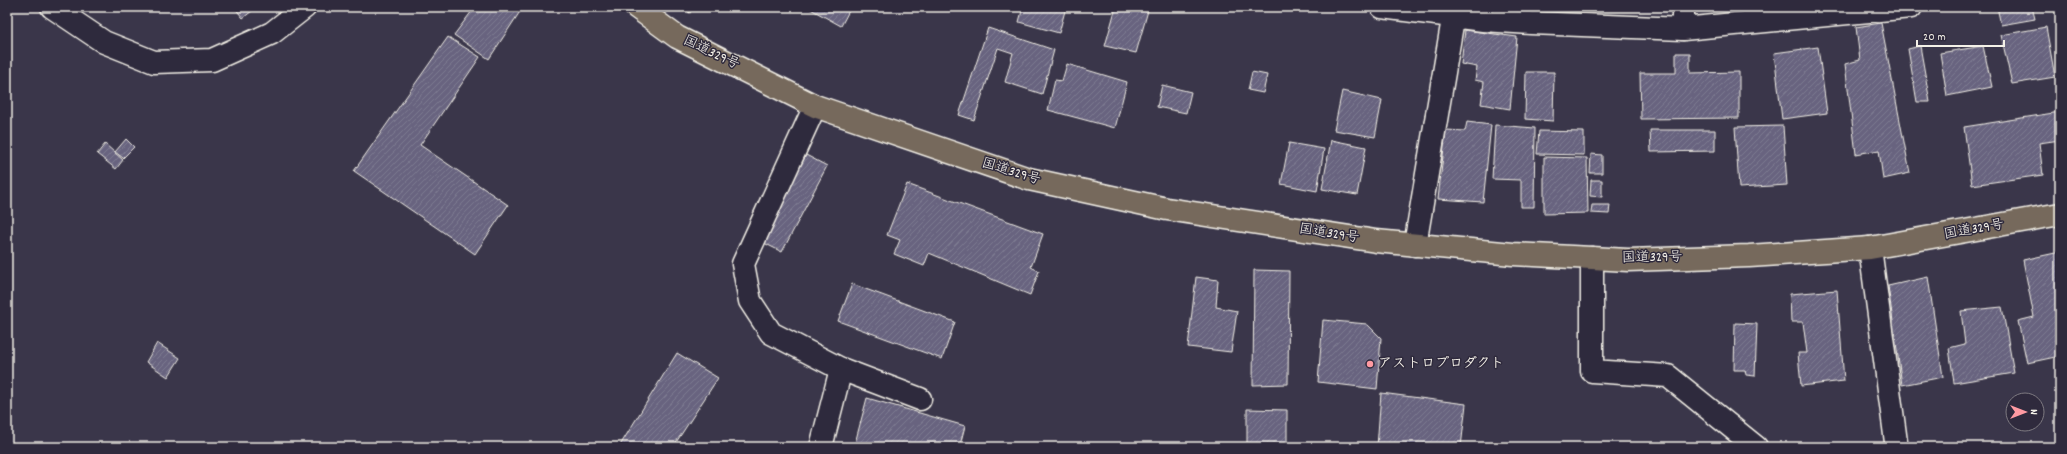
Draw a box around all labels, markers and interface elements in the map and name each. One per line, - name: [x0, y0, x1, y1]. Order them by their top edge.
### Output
- scale bar: [1917, 22, 2004, 48]
- text: 20 m: [1923, 29, 1946, 46]
- street label: 国道329号: [679, 31, 743, 75]
- street label: 国道329号: [979, 154, 1043, 190]
- street label: 国道329号: [1942, 215, 2006, 245]
- street label: 国道329号: [1297, 219, 1361, 249]
- street label: 国道329号: [1621, 247, 1683, 269]
- place label: アストロプロダクト: [1378, 354, 1504, 374]
- marker: アストロプロダクト: [1365, 359, 1375, 369]
- north arrow: [2005, 392, 2045, 432]
- text: N: [2025, 409, 2041, 415]

